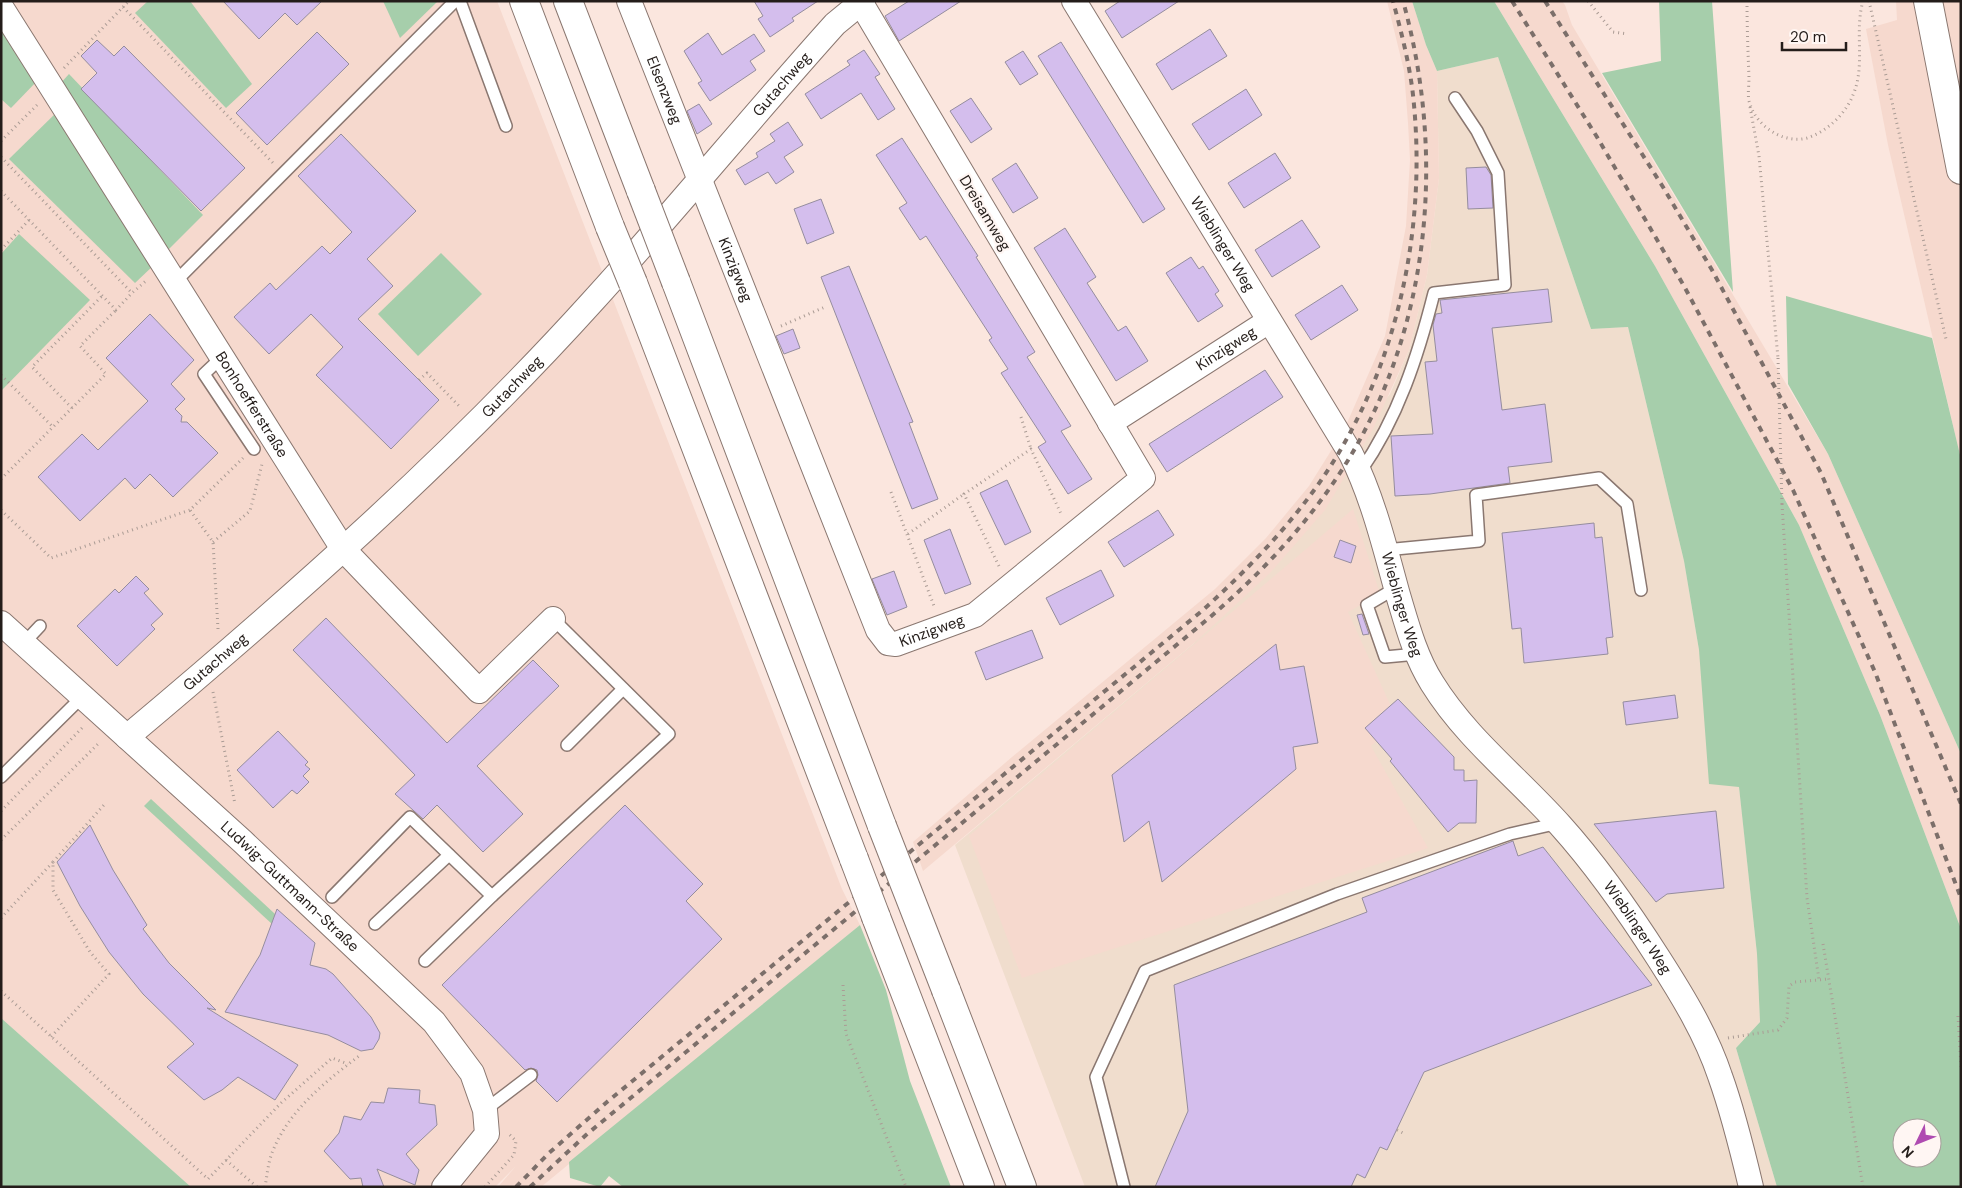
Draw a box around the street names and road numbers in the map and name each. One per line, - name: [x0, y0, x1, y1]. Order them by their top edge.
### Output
- street label: Gutachweg: [748, 48, 815, 121]
- street label: Elsenzweg: [642, 53, 687, 127]
- street label: Dreisamweg: [955, 172, 1015, 254]
- street label: Wieblinger Weg: [1186, 193, 1259, 296]
- street label: Kinzigweg: [714, 234, 757, 305]
- street label: Kinzigweg: [1192, 322, 1260, 375]
- street label: Bonhoefferstraße: [211, 348, 293, 461]
- street label: Gutachweg: [477, 351, 547, 422]
- street label: Wieblinger Weg: [1377, 550, 1427, 660]
- street label: Kinzigweg: [896, 610, 967, 652]
- street label: Gutachweg: [179, 628, 252, 695]
- street label: Ludwig-Guttmann-Straße: [216, 817, 363, 956]
- street label: Wieblinger Weg: [1599, 877, 1676, 978]

